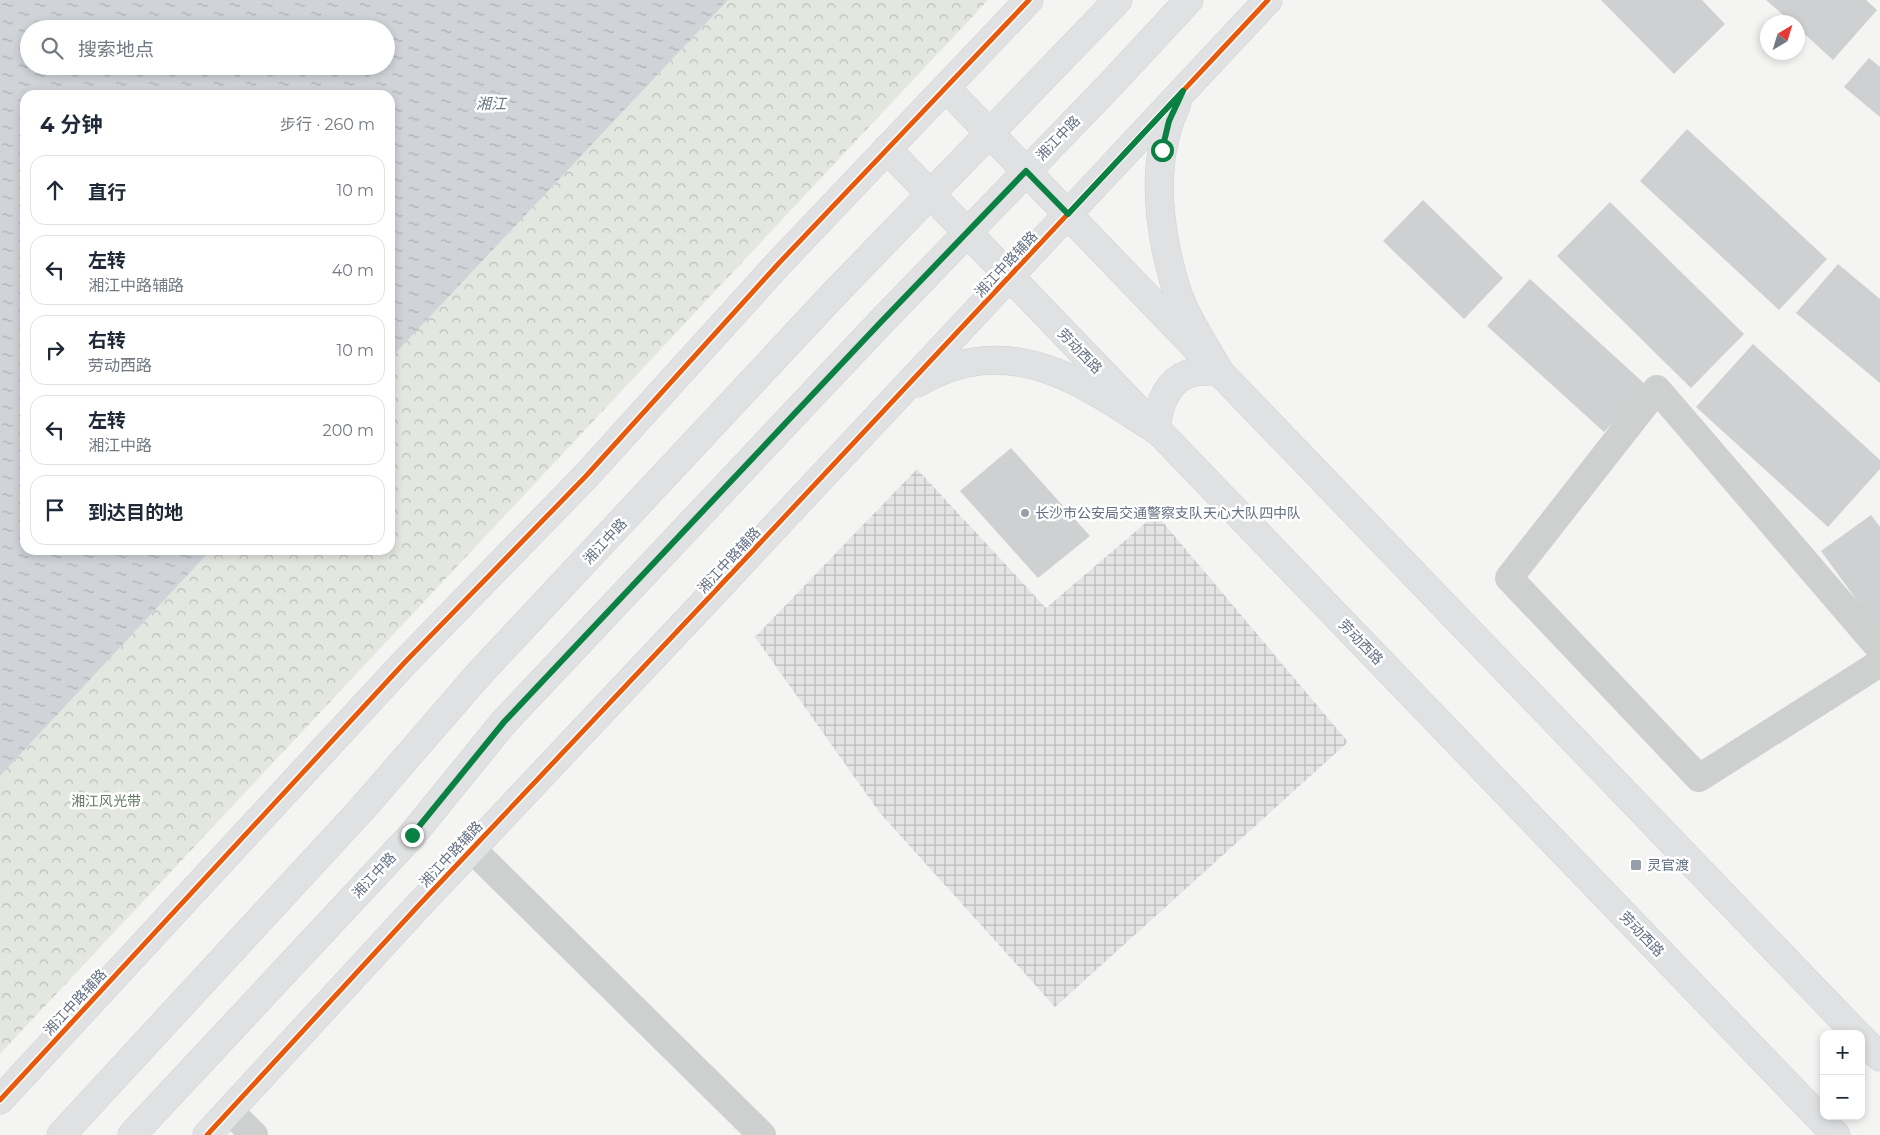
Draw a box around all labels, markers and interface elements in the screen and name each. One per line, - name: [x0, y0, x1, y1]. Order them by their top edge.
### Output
- north arrow: [1760, 15, 1805, 60]
- search box: [20, 20, 395, 75]
- icon: search: [38, 34, 66, 62]
- text: 搜索地点: [78, 38, 154, 61]
- water label: 湘江: [476, 94, 508, 113]
- text: 4 分钟: [40, 112, 102, 137]
- street label: 湘江中路: [1032, 112, 1084, 164]
- text: 步行 · 260 m: [280, 115, 375, 134]
- route start: [1151, 139, 1174, 162]
- icon: ahead: [41, 176, 69, 204]
- text: 直行: [88, 181, 126, 204]
- text: 10 m: [336, 181, 374, 200]
- street label: 湘江中路辅路: [971, 227, 1041, 301]
- text: 左转: [88, 249, 126, 272]
- icon: left: [41, 256, 69, 284]
- text: 40 m: [332, 261, 374, 280]
- text: 湘江中路辅路: [88, 276, 184, 295]
- street label: 劳动西路: [1054, 325, 1106, 377]
- text: 右转: [88, 329, 126, 352]
- icon: right: [41, 336, 69, 364]
- text: 10 m: [336, 341, 374, 360]
- text: 劳动西路: [88, 356, 152, 375]
- text: 左转: [88, 409, 126, 432]
- icon: left: [41, 416, 69, 444]
- text: 200 m: [323, 421, 374, 440]
- text: 湘江中路: [88, 436, 152, 455]
- icon: arrive: [41, 496, 69, 524]
- text: 到达目的地: [88, 501, 183, 524]
- place label: 长沙市公安局交通警察支队天心大队四中队: [1035, 504, 1301, 522]
- marker: 长沙市公安局交通警察支队天心大队四中队: [1019, 507, 1031, 519]
- street label: 湘江中路: [579, 514, 631, 568]
- street label: 湘江中路辅路: [694, 523, 764, 597]
- street label: 劳动西路: [1335, 616, 1387, 668]
- park label: 湘江风光带: [71, 792, 141, 810]
- street label: 湘江中路辅路: [416, 817, 486, 891]
- route end: [401, 824, 424, 847]
- street label: 湘江中路: [348, 848, 400, 902]
- place label: 灵官渡: [1647, 856, 1689, 874]
- marker: 灵官渡: [1629, 858, 1643, 872]
- street label: 劳动西路: [1616, 908, 1668, 960]
- street label: 湘江中路辅路: [40, 965, 110, 1039]
- map controls: [1820, 1030, 1865, 1120]
- button: +: [1820, 1030, 1865, 1075]
- button: −: [1820, 1075, 1865, 1120]

